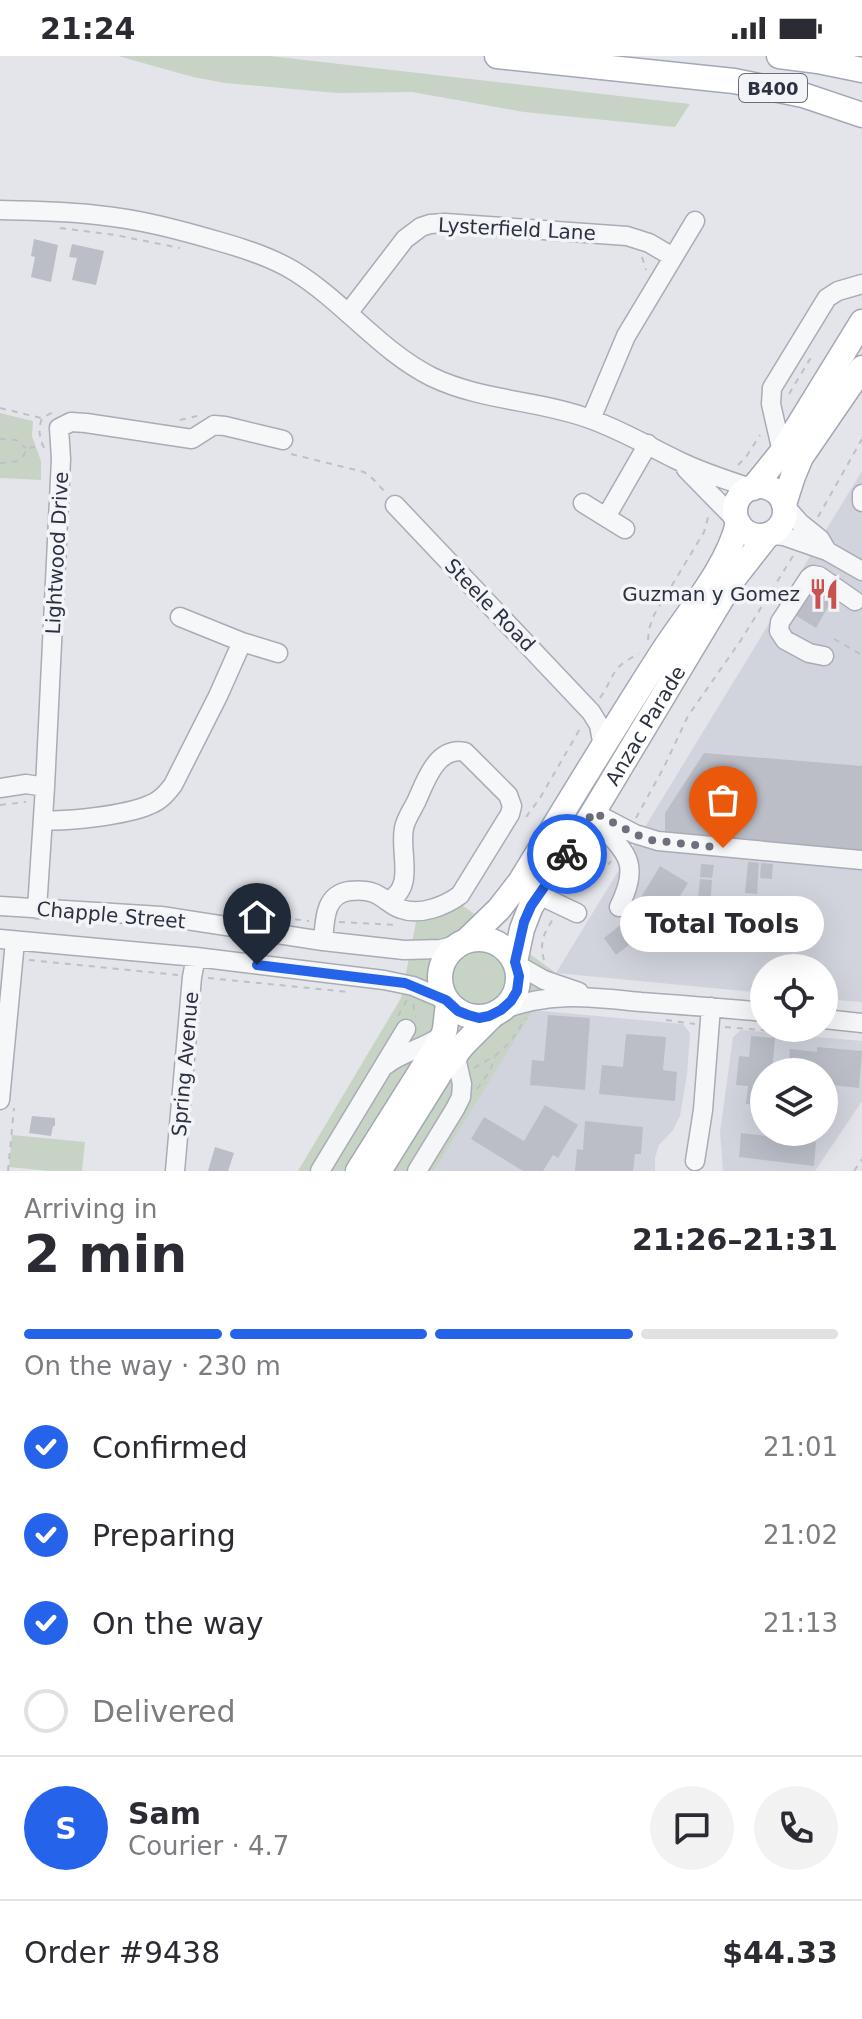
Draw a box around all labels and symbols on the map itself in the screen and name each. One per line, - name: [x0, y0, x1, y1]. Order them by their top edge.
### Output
- road number: B400: [739, 74, 807, 102]
- street label: Lysterfield Lane: [438, 213, 596, 245]
- street label: Lightwood Drive: [41, 471, 73, 635]
- street label: Steele Road: [440, 554, 540, 656]
- restaurant icon: Guzman y Gomez: [807, 577, 841, 611]
- place label: Guzman y Gomez: [622, 582, 800, 606]
- street label: Anzac Parade: [600, 661, 690, 790]
- pin: [689, 766, 757, 848]
- courier: [527, 814, 607, 894]
- pin: [223, 883, 291, 965]
- callout: Total Tools: [621, 896, 825, 952]
- street label: Chapple Street: [36, 897, 187, 933]
- street label: Spring Avenue: [167, 991, 203, 1137]

